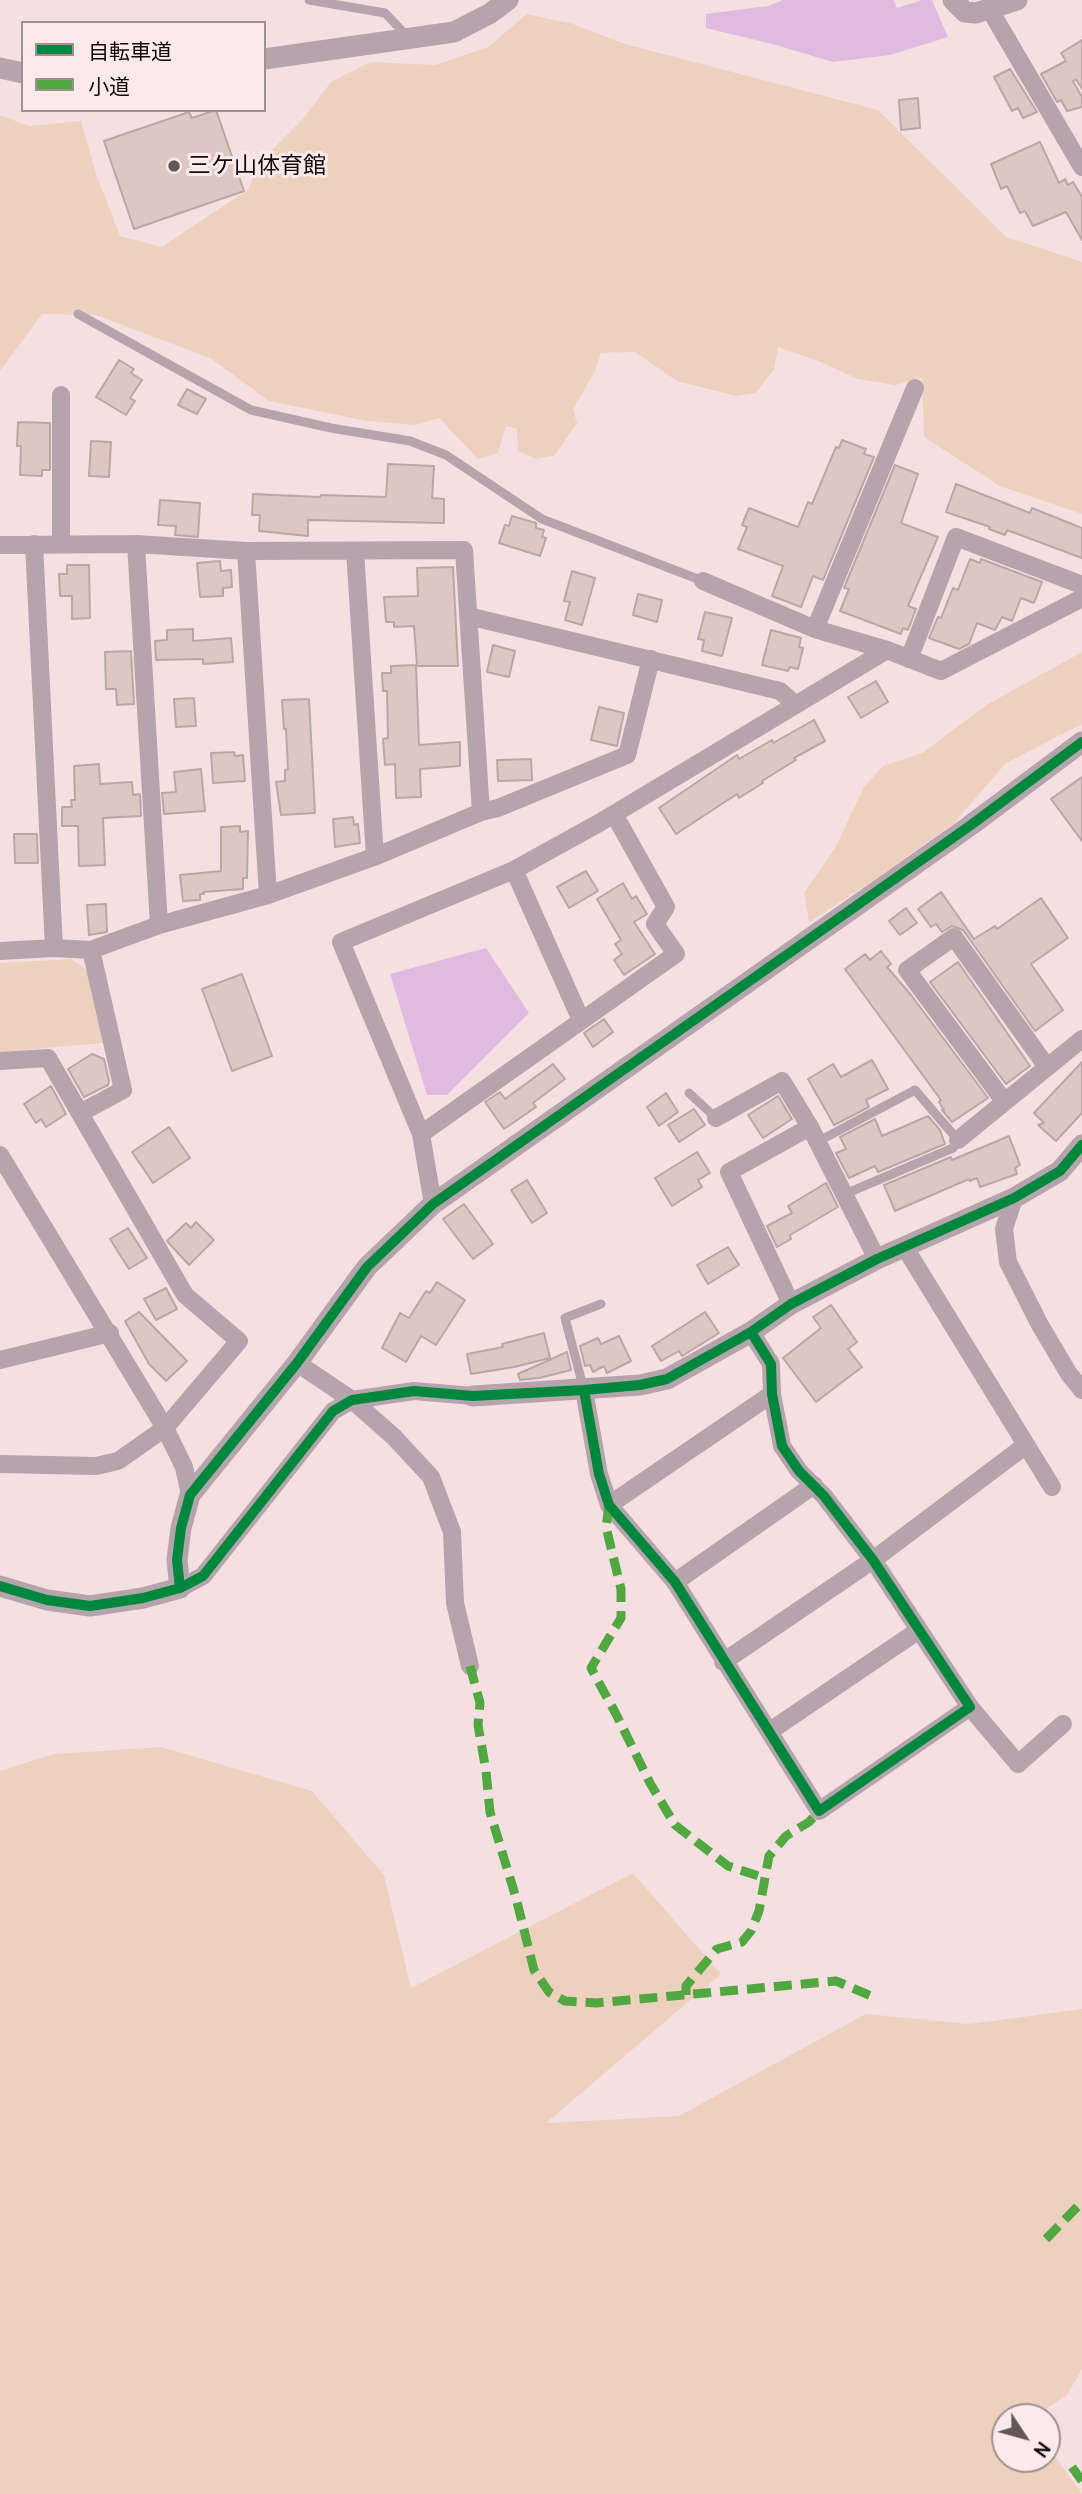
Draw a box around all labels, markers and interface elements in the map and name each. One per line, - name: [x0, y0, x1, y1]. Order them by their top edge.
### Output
- legend: [21, 21, 266, 112]
- text: 自転車道: [88, 39, 172, 64]
- text: 小道: [88, 74, 130, 99]
- place label: 三ケ山体育館: [188, 152, 326, 180]
- marker: 三ケ山体育館: [166, 158, 182, 174]
- north arrow: [991, 2403, 1061, 2473]
- text: N: [1029, 2437, 1055, 2462]

